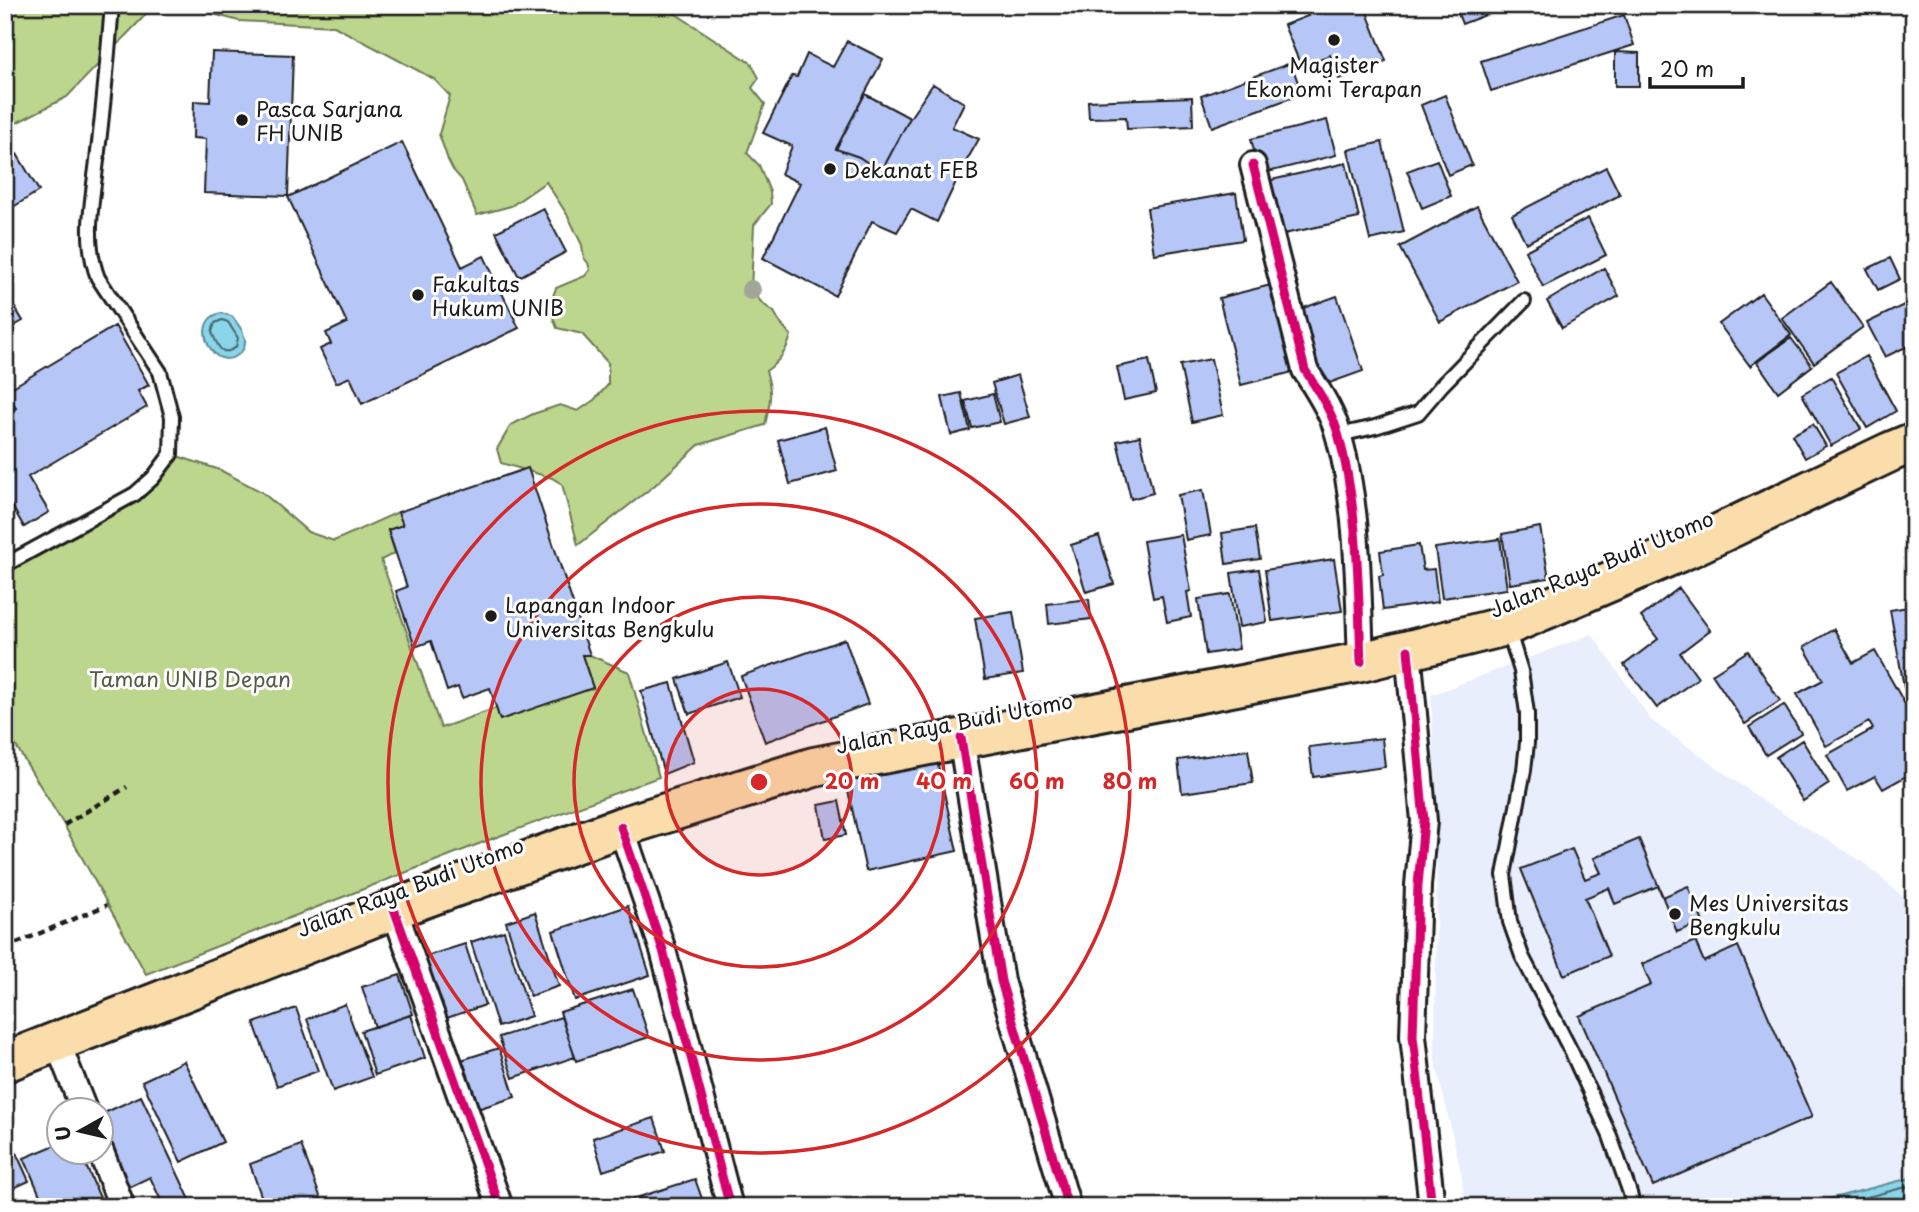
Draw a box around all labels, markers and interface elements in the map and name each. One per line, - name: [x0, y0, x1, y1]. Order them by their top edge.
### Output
- marker: Magister Ekonomi Terapan: [1326, 32, 1342, 48]
- scale bar: [1650, 46, 1742, 90]
- place label: Magister Ekonomi Terapan: [1246, 48, 1422, 104]
- text: 20 m: [1660, 52, 1714, 84]
- place label: Pasca Sarjana FH UNIB: [256, 92, 403, 148]
- marker: Pasca Sarjana FH UNIB: [234, 112, 250, 128]
- place label: Dekanat FEB: [844, 153, 978, 185]
- marker: Dekanat FEB: [822, 161, 838, 177]
- place label: Fakultas Hukum UNIB: [432, 267, 564, 323]
- marker: Fakultas Hukum UNIB: [410, 287, 426, 303]
- street label: Jalan Raya Budi Utomo: [1484, 501, 1718, 625]
- place label: Lapangan Indoor Universitas Bengkulu: [505, 588, 714, 644]
- marker: Lapangan Indoor Universitas Bengkulu: [483, 608, 499, 624]
- park label: Taman UNIB Depan: [89, 662, 291, 694]
- street label: Jalan Raya Budi Utomo: [833, 683, 1075, 761]
- text: 20 m: [825, 764, 879, 796]
- text: 40 m: [916, 764, 972, 796]
- text: 60 m: [1009, 764, 1065, 796]
- text: 80 m: [1103, 764, 1157, 796]
- centre of rings: [747, 770, 771, 794]
- street label: Jalan Raya Budi Utomo: [292, 828, 528, 944]
- place label: Mes Universitas Bengkulu: [1689, 886, 1848, 942]
- marker: Mes Universitas Bengkulu: [1667, 906, 1683, 922]
- north arrow: [46, 1096, 116, 1166]
- text: U: [47, 1124, 77, 1143]

